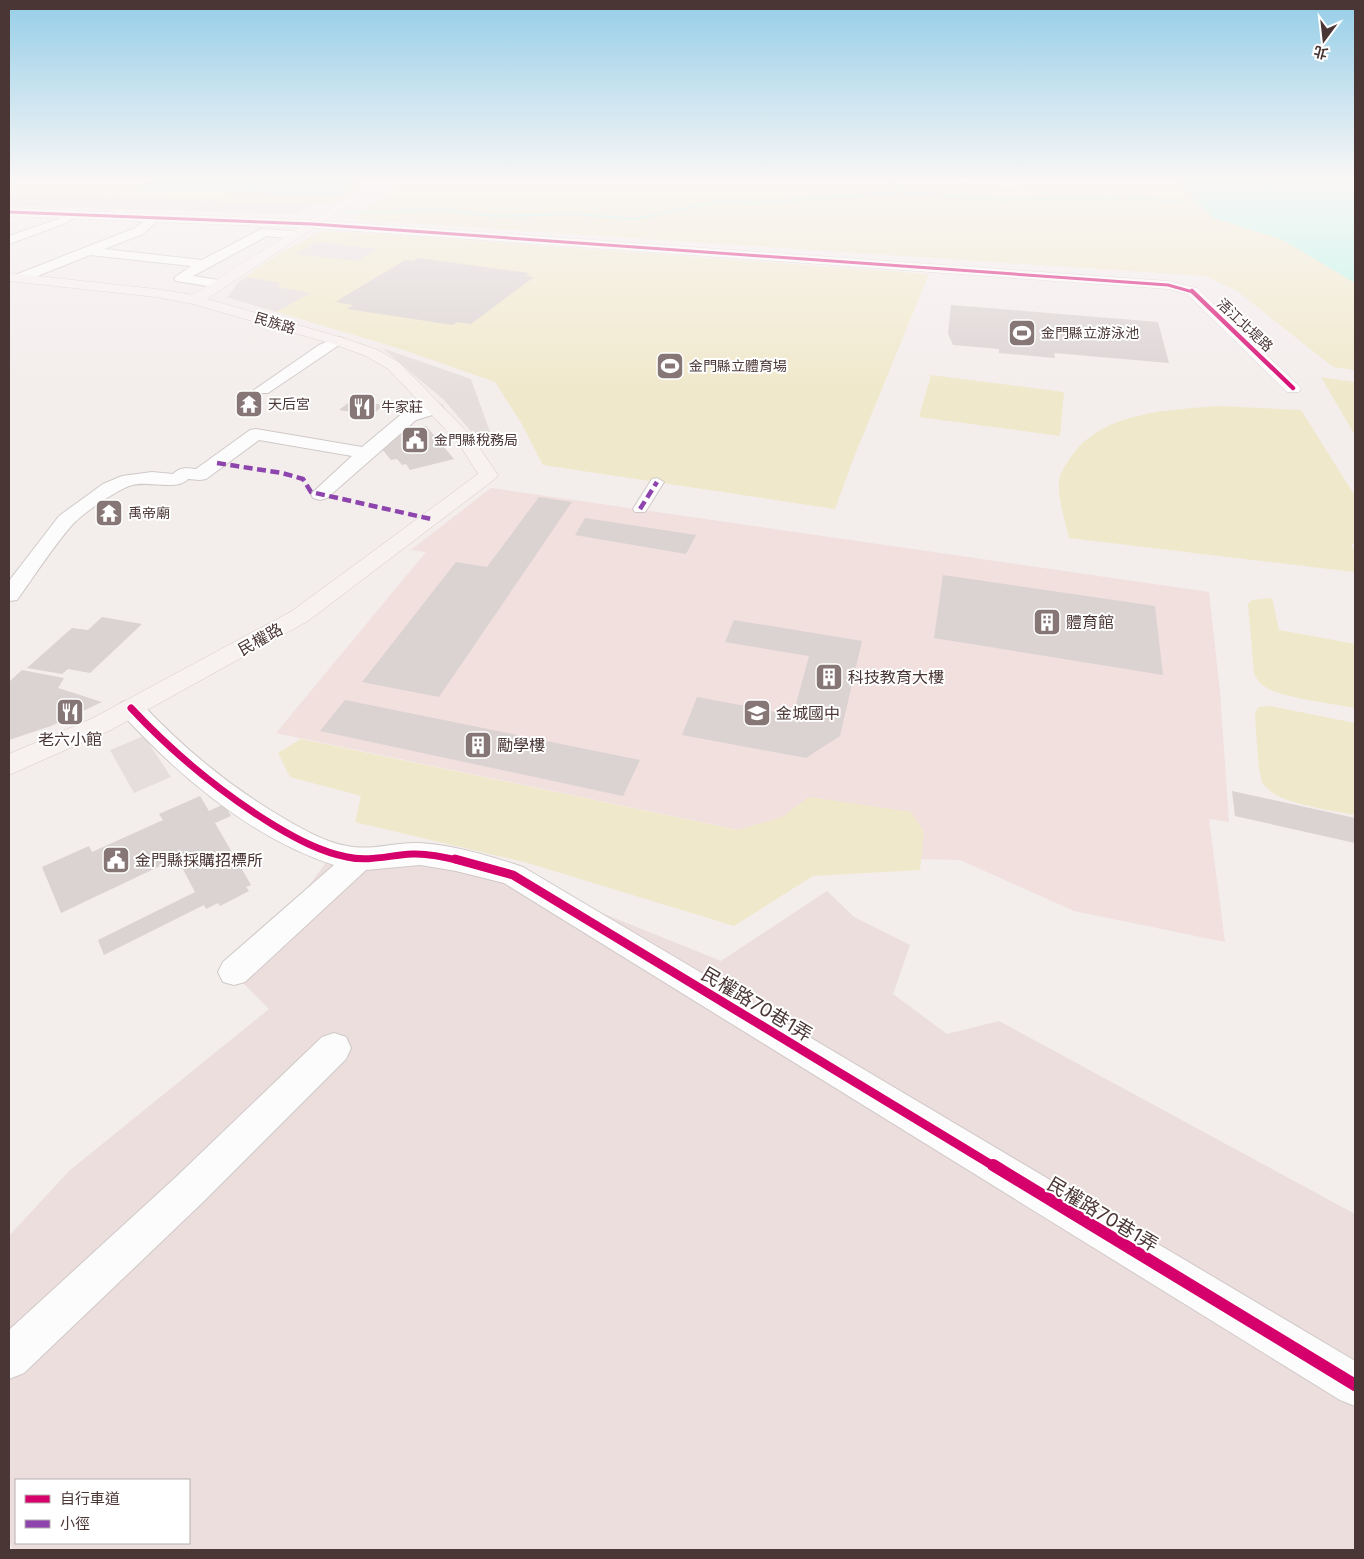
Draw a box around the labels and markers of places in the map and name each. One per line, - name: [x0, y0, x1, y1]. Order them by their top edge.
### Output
- sports icon: 金門縣立游泳池: [1007, 318, 1037, 348]
- place label: 金門縣立游泳池: [1041, 324, 1139, 341]
- sports icon: 金門縣立體育場: [655, 351, 685, 381]
- place label: 金門縣立體育場: [689, 357, 787, 374]
- temple icon: 天后宮: [234, 389, 264, 419]
- restaurant icon: 牛家莊: [347, 392, 377, 422]
- place label: 天后宮: [268, 395, 310, 412]
- place label: 牛家莊: [381, 398, 423, 415]
- public building icon: 金門縣稅務局: [400, 425, 430, 455]
- place label: 金門縣稅務局: [434, 431, 518, 448]
- temple icon: 禹帝廟: [94, 498, 124, 528]
- place label: 禹帝廟: [128, 504, 170, 521]
- building icon: 體育館: [1032, 607, 1062, 637]
- place label: 體育館: [1066, 612, 1114, 632]
- building icon: 科技教育大樓: [814, 662, 844, 692]
- place label: 科技教育大樓: [848, 667, 944, 687]
- restaurant icon: 老六小館: [55, 697, 85, 727]
- school or university icon: 金城國中: [742, 698, 772, 728]
- place label: 金城國中: [776, 703, 840, 723]
- place label: 老六小館: [38, 729, 102, 749]
- building icon: 勵學樓: [463, 730, 493, 760]
- place label: 勵學樓: [497, 735, 545, 755]
- public building icon: 金門縣採購招標所: [101, 845, 131, 875]
- place label: 金門縣採購招標所: [135, 850, 263, 870]

